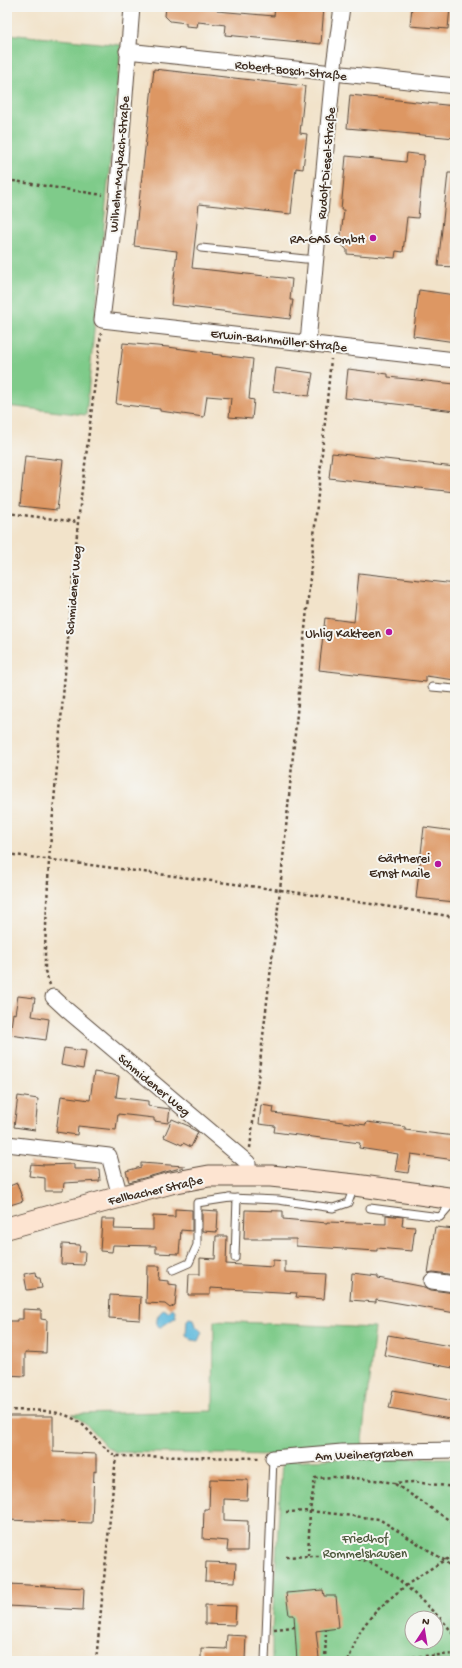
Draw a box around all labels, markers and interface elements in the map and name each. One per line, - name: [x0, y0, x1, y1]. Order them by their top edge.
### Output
- street label: Robert-Bosch-Straße: [234, 58, 348, 85]
- street label: Wilhelm-Maybach-Straße: [107, 95, 134, 233]
- street label: Rudolf-Diesel-Straße: [315, 106, 340, 220]
- place label: RA-GAS GmbH: [290, 233, 366, 248]
- marker: RA-GAS GmbH: [368, 233, 378, 243]
- street label: Erwin-Bahnmüller-Straße: [210, 327, 348, 356]
- street label: Schmidener Weg: [63, 545, 86, 635]
- place label: Uhlig Kakteen: [305, 627, 382, 642]
- marker: Uhlig Kakteen: [384, 627, 394, 637]
- place label: Gärtnerei Ernst Maile: [369, 852, 430, 882]
- marker: Gärtnerei Ernst Maile: [433, 859, 443, 869]
- street label: Schmidener Weg: [114, 1051, 193, 1120]
- street label: Fellbacher Straße: [106, 1173, 205, 1210]
- street label: Am Weihergraben: [315, 1446, 414, 1465]
- park label: Friedhof Rommelshausen: [323, 1532, 408, 1562]
- north arrow: [404, 1610, 444, 1650]
- text: N: [421, 1616, 430, 1629]

